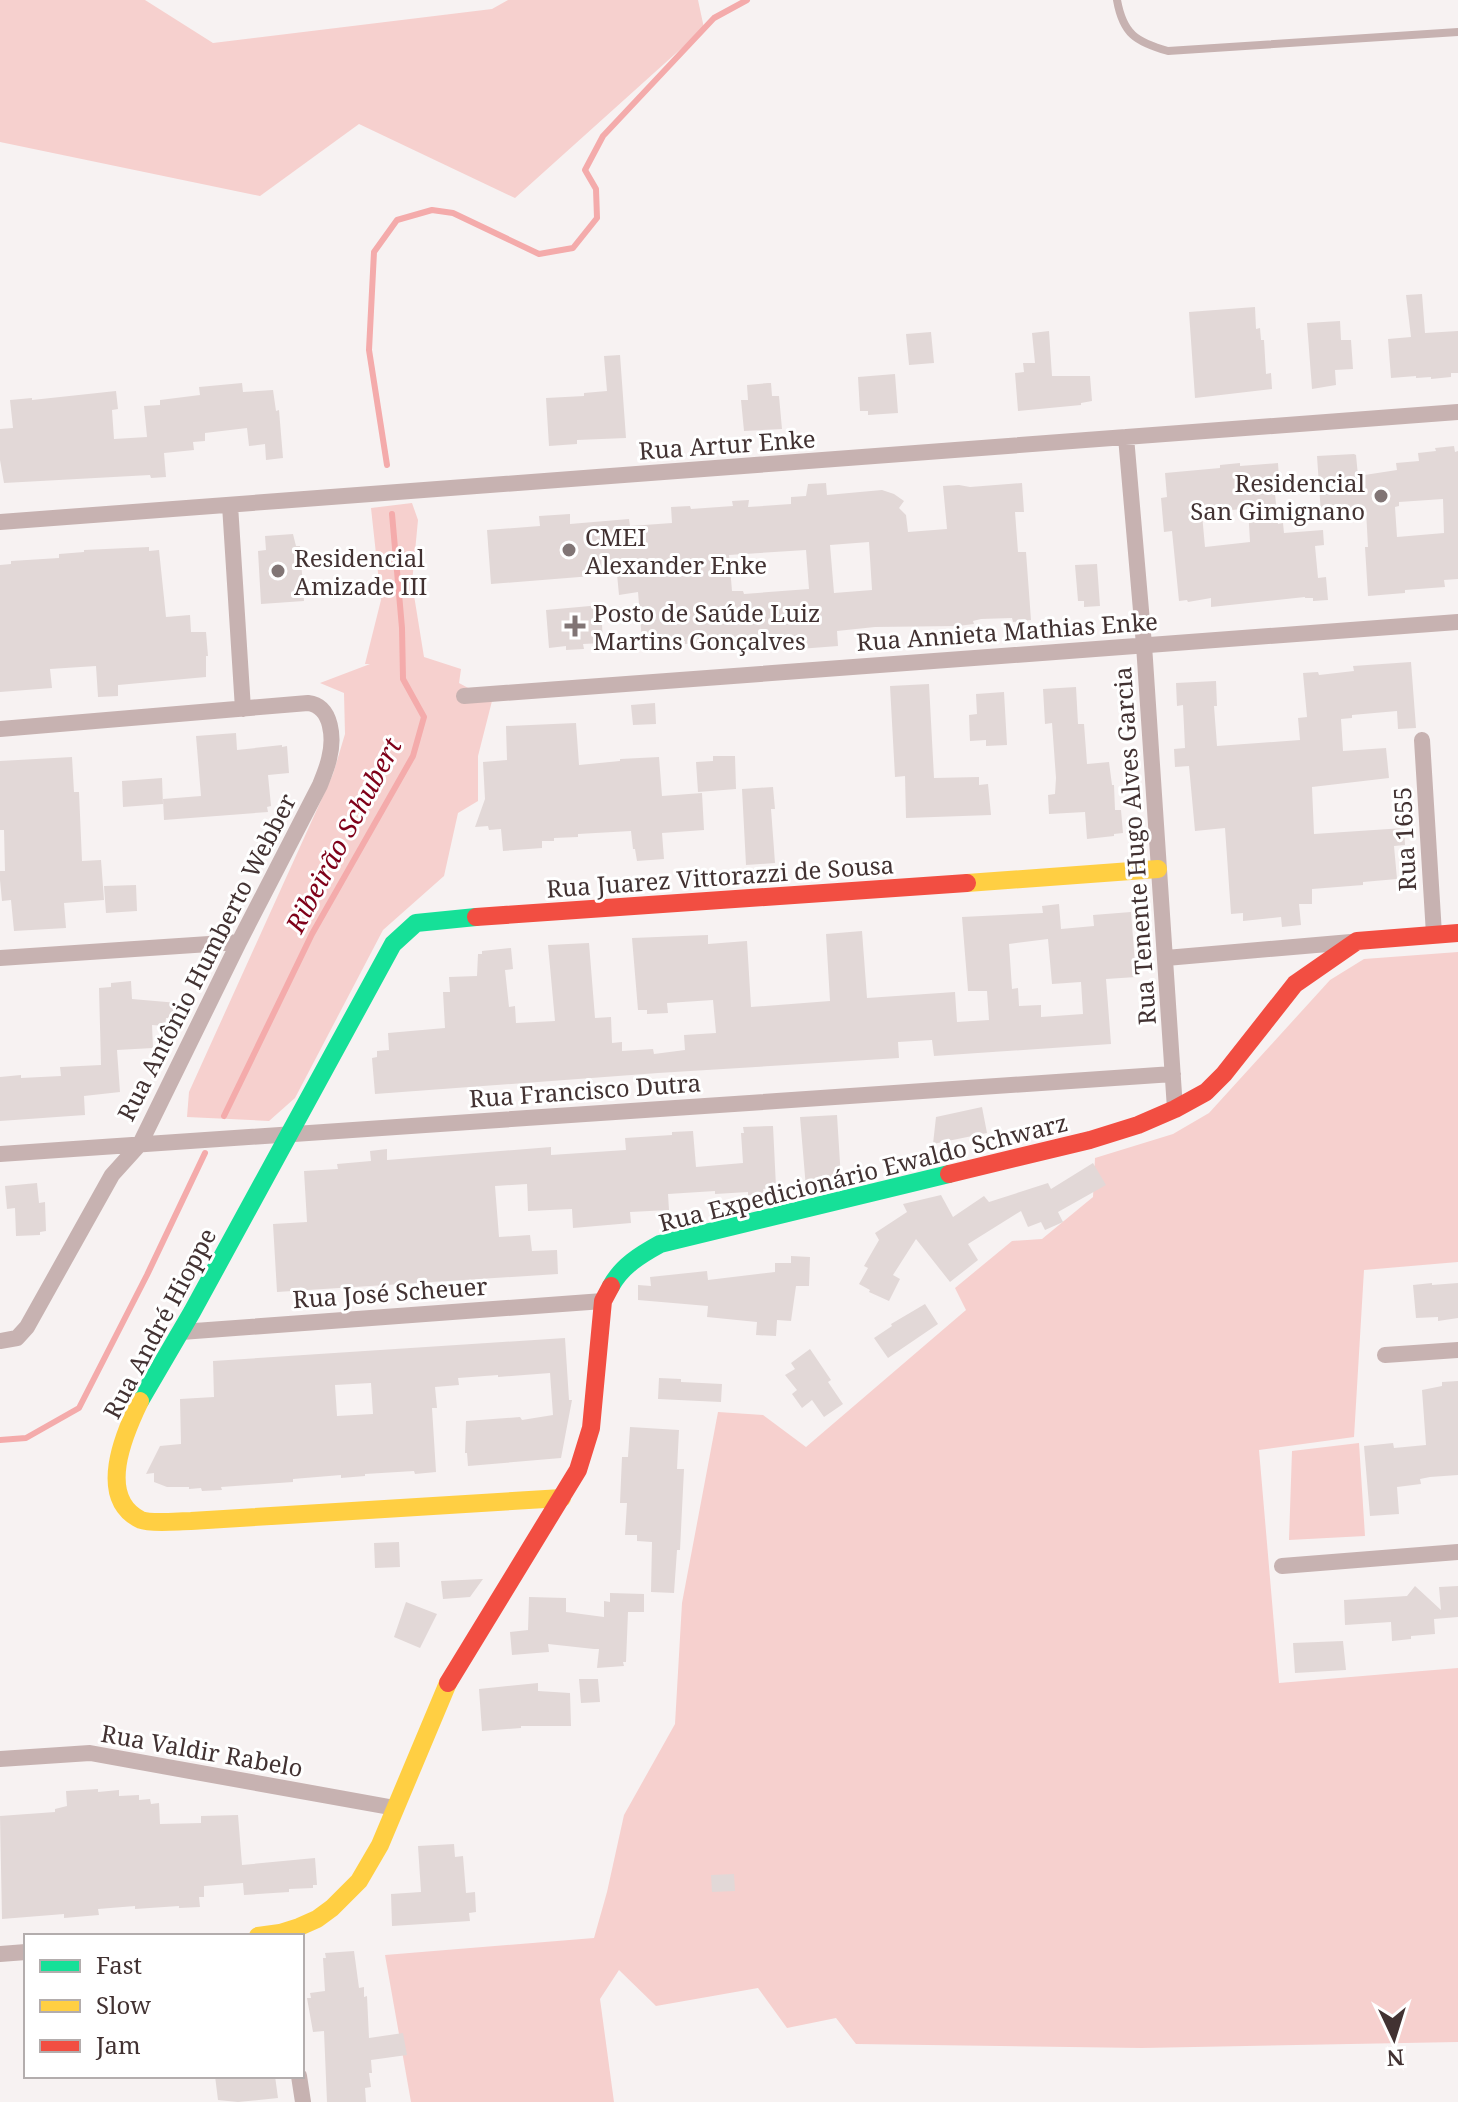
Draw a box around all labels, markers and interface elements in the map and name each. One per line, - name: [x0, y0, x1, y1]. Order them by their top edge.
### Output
- street label: Rua Artur Enke: [638, 421, 816, 467]
- place label: Residencial San Gimignano: [1190, 466, 1366, 527]
- marker: Residencial San Gimignano: [1372, 487, 1390, 505]
- place label: CMEI Alexander Enke: [585, 520, 767, 581]
- place label: Residencial Amizade III: [294, 541, 427, 602]
- marker: CMEI Alexander Enke: [560, 541, 578, 559]
- marker: Residencial Amizade III: [269, 562, 287, 580]
- place label: Posto de Saúde Luiz Martins Gonçalves: [593, 596, 820, 657]
- street label: Rua Annieta Mathias Enke: [855, 604, 1159, 658]
- marker: Posto de Saúde Luiz Martins Gonçalves: [564, 615, 586, 637]
- street label: Rua Tenente Hugo Alves Garcia: [1105, 666, 1163, 1026]
- water label: Ribeirão Schubert: [276, 731, 410, 940]
- street label: Rua 1655: [1385, 786, 1423, 892]
- street label: Rua Antônio Humberto Webber: [109, 788, 303, 1126]
- street label: Rua Juarez Vittorazzi de Sousa: [545, 847, 895, 905]
- street label: Rua Francisco Dutra: [468, 1065, 702, 1115]
- street label: Rua Expedicionário Ewaldo Schwarz: [655, 1105, 1071, 1239]
- street label: Rua André Hioppe: [95, 1222, 223, 1424]
- street label: Rua José Scheuer: [291, 1269, 489, 1315]
- street label: Rua Valdir Rabelo: [98, 1716, 306, 1784]
- legend: [24, 1934, 304, 2078]
- text: Fast: [96, 1948, 142, 1981]
- text: Slow: [96, 1988, 151, 2021]
- north arrow: [1354, 1998, 1434, 2078]
- text: Jam: [95, 2028, 141, 2061]
- text: N: [1386, 2043, 1405, 2075]

